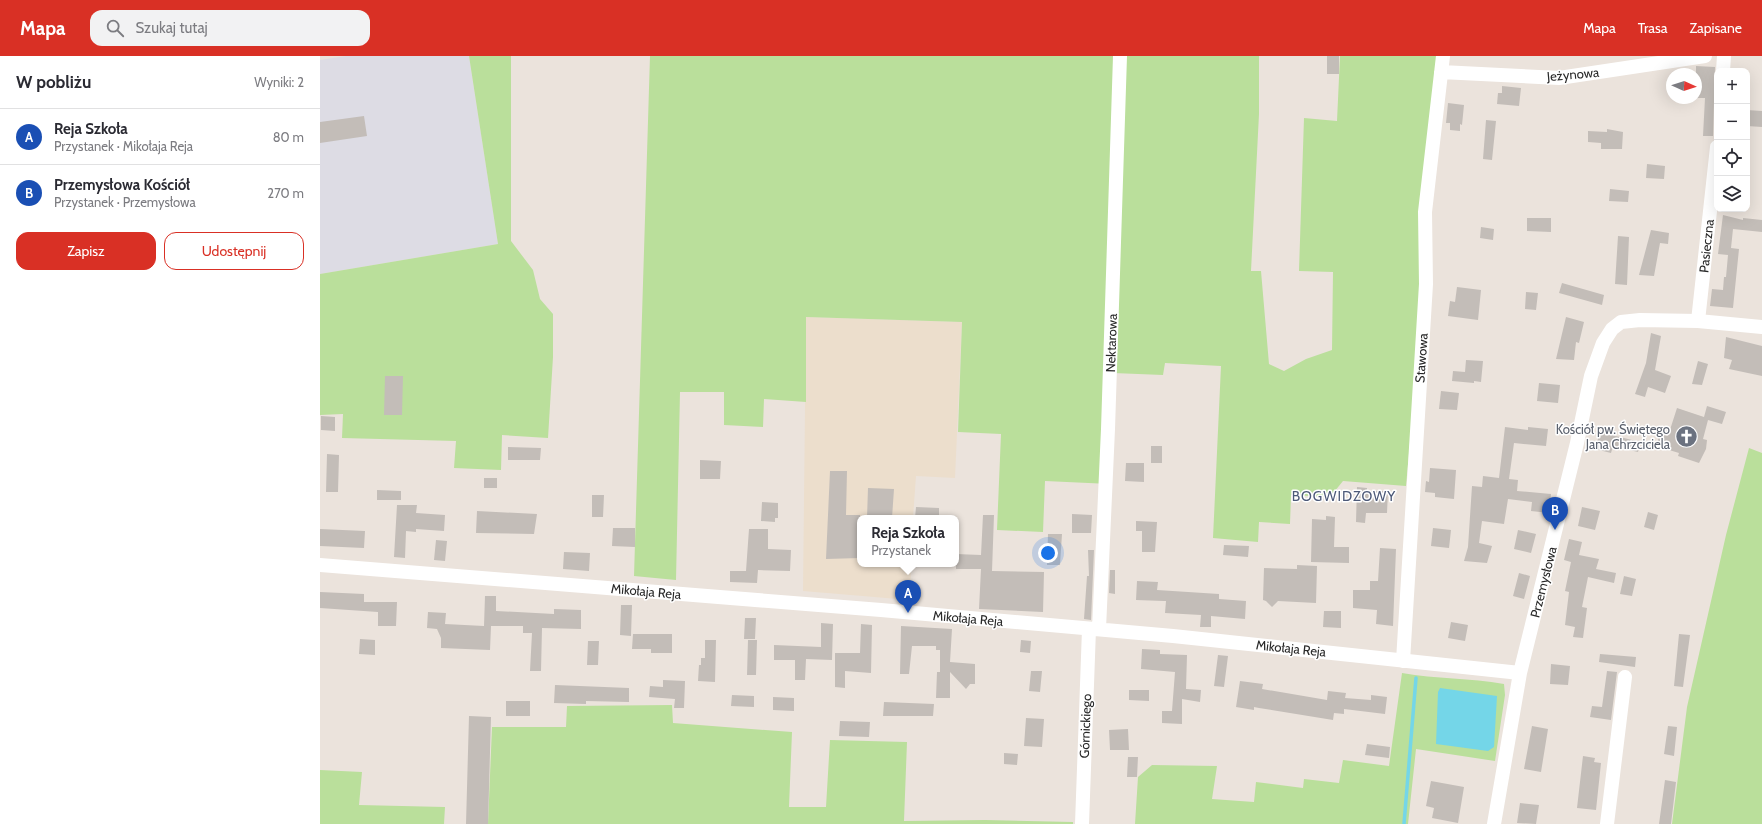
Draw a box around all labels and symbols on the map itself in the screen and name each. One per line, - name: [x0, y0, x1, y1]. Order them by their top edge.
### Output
- street label: Jeżynowa: [1545, 64, 1601, 84]
- north arrow: [1666, 68, 1702, 104]
- street label: Pasieczna: [1695, 218, 1717, 274]
- street label: Nektarowa: [1102, 313, 1120, 373]
- street label: Stawowa: [1411, 332, 1431, 383]
- place label: Kościół pw. Świętego Jana Chrzciciela: [1556, 421, 1671, 452]
- church icon: Kościół pw. Świętego Jana Chrzciciela: [1673, 423, 1699, 449]
- district label: BOGWIDZOWY: [1292, 487, 1396, 505]
- pin: B: [1542, 497, 1568, 530]
- your location: [1038, 543, 1058, 563]
- street label: Przemysłowa: [1526, 544, 1560, 619]
- street label: Mikołaja Reja: [610, 580, 682, 603]
- pin: A: [895, 580, 921, 613]
- street label: Mikołaja Reja: [932, 607, 1004, 630]
- street label: Mikołaja Reja: [1255, 636, 1328, 661]
- street label: Górnickiego: [1076, 693, 1094, 759]

